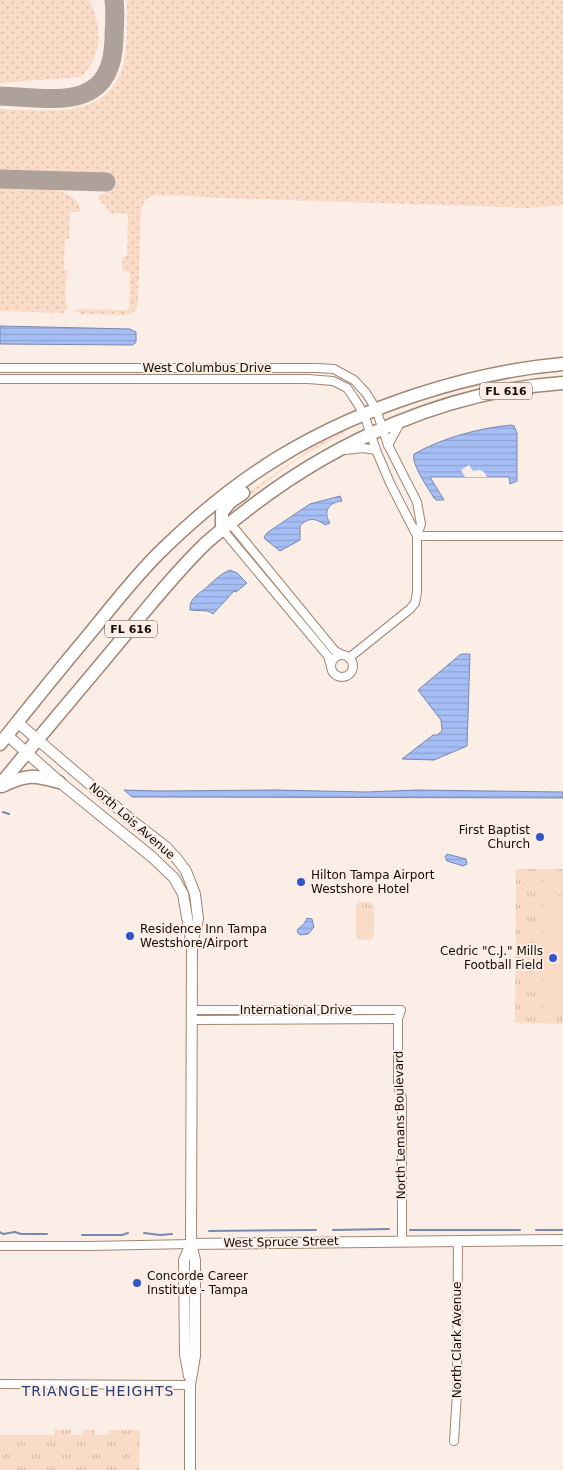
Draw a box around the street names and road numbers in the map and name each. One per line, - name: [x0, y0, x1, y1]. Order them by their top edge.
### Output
- street label: West Columbus Drive: [143, 361, 271, 375]
- road number: FL 616: [480, 382, 532, 400]
- road number: FL 616: [105, 620, 157, 638]
- street label: North Lois Avenue: [86, 780, 178, 862]
- street label: International Drive: [240, 1003, 352, 1017]
- street label: North Lemans Boulevard: [392, 1051, 408, 1199]
- street label: West Spruce Street: [223, 1234, 339, 1250]
- street label: North Clark Avenue: [450, 1282, 464, 1398]

